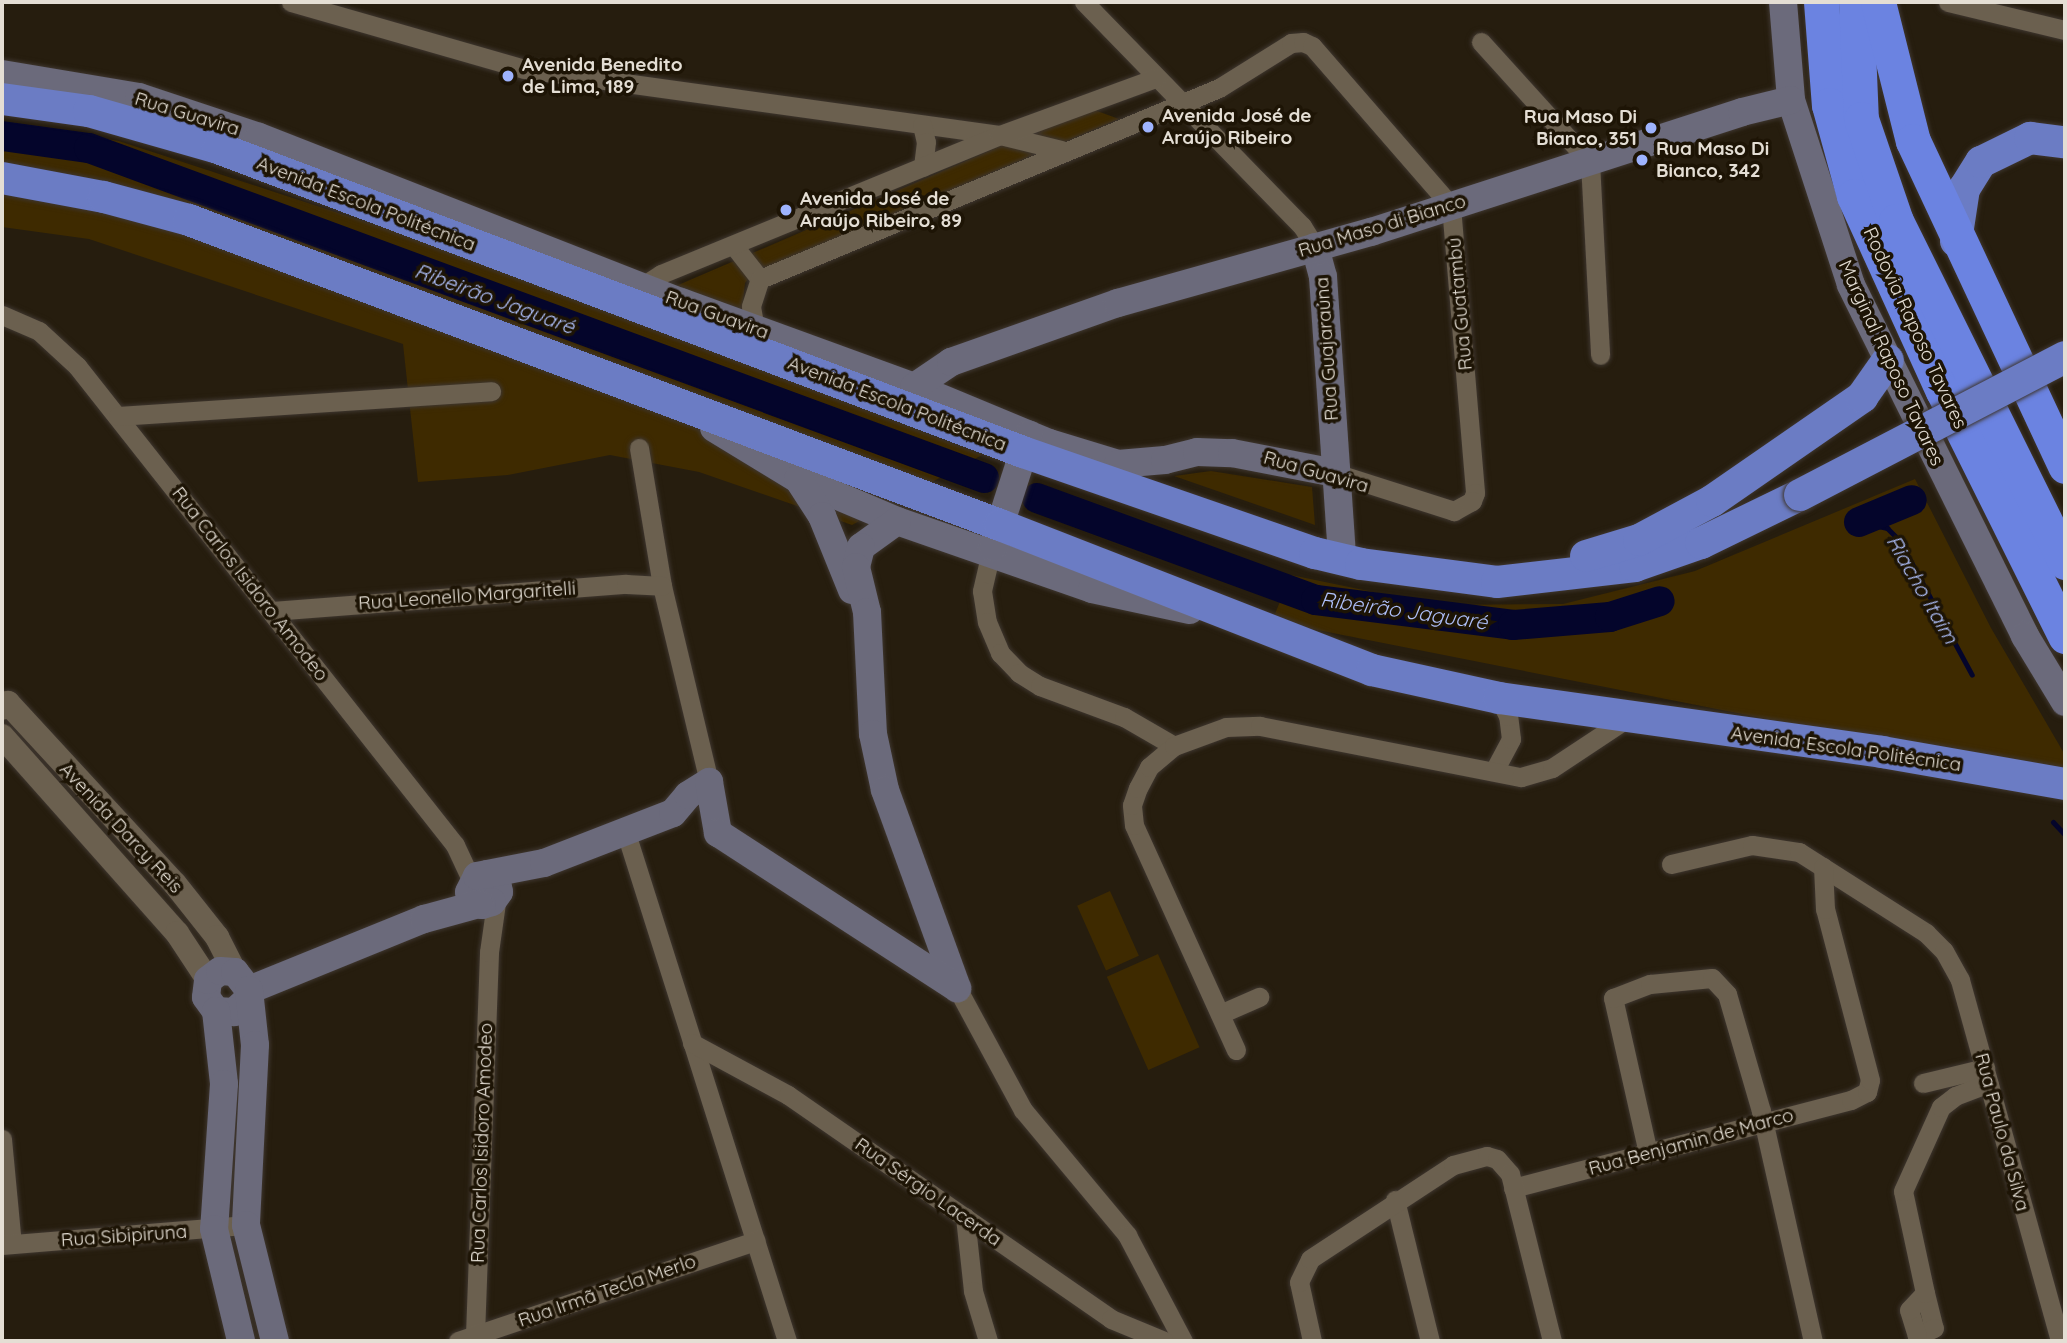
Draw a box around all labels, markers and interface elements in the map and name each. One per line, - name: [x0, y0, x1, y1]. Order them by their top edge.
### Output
- place label: Avenida Benedito de Lima, 189: [522, 54, 683, 98]
- marker: Avenida Benedito de Lima, 189: [500, 68, 516, 84]
- street label: Rua Guavira: [132, 87, 242, 141]
- place label: Avenida José de Araújo Ribeiro: [1162, 105, 1312, 149]
- place label: Rua Maso Di Bianco, 351: [1524, 106, 1637, 150]
- marker: Avenida José de Araújo Ribeiro: [1140, 119, 1156, 135]
- marker: Rua Maso Di Bianco, 351: [1643, 120, 1659, 136]
- place label: Rua Maso Di Bianco, 342: [1656, 138, 1769, 182]
- street label: Avenida Escola Politécnica: [254, 152, 478, 256]
- marker: Rua Maso Di Bianco, 342: [1634, 152, 1650, 168]
- place label: Avenida José de Araújo Ribeiro, 89: [800, 188, 962, 232]
- street label: Rua Maso di Bianco: [1296, 190, 1468, 262]
- marker: Avenida José de Araújo Ribeiro, 89: [778, 202, 794, 218]
- street label: Rodovia Raposo Tavares: [1858, 224, 1972, 432]
- street label: Rua Guatambú: [1443, 237, 1477, 371]
- water label: Ribeirão Jaguaré: [412, 257, 578, 339]
- street label: Marginal Raposo Tavares: [1833, 257, 1949, 469]
- street label: Rua Guajaraúna: [1311, 276, 1343, 422]
- street label: Rua Guavira: [662, 286, 772, 344]
- street label: Avenida Escola Politécnica: [785, 352, 1009, 456]
- street label: Rua Guavira: [1261, 446, 1371, 498]
- street label: Rua Carlos Isidoro Amodeo: [167, 482, 333, 686]
- water label: Riacho Itaim: [1882, 530, 1964, 648]
- street label: Rua Leonello Margaritelli: [357, 577, 577, 615]
- water label: Ribeirão Jaguaré: [1319, 586, 1489, 634]
- street label: Avenida Escola Politécnica: [1729, 722, 1963, 776]
- street label: Avenida Darcy Reis: [55, 758, 187, 898]
- street label: Rua Carlos Isidoro Amodeo: [466, 1023, 498, 1263]
- street label: Rua Paulo da Silva: [1970, 1051, 2034, 1213]
- street label: Rua Benjamin de Marco: [1586, 1104, 1796, 1180]
- street label: Rua Sérgio Lacerda: [851, 1133, 1005, 1251]
- street label: Rua Sibipiruna: [60, 1220, 188, 1252]
- street label: Rua Irmã Tecla Merlo: [515, 1250, 699, 1332]

